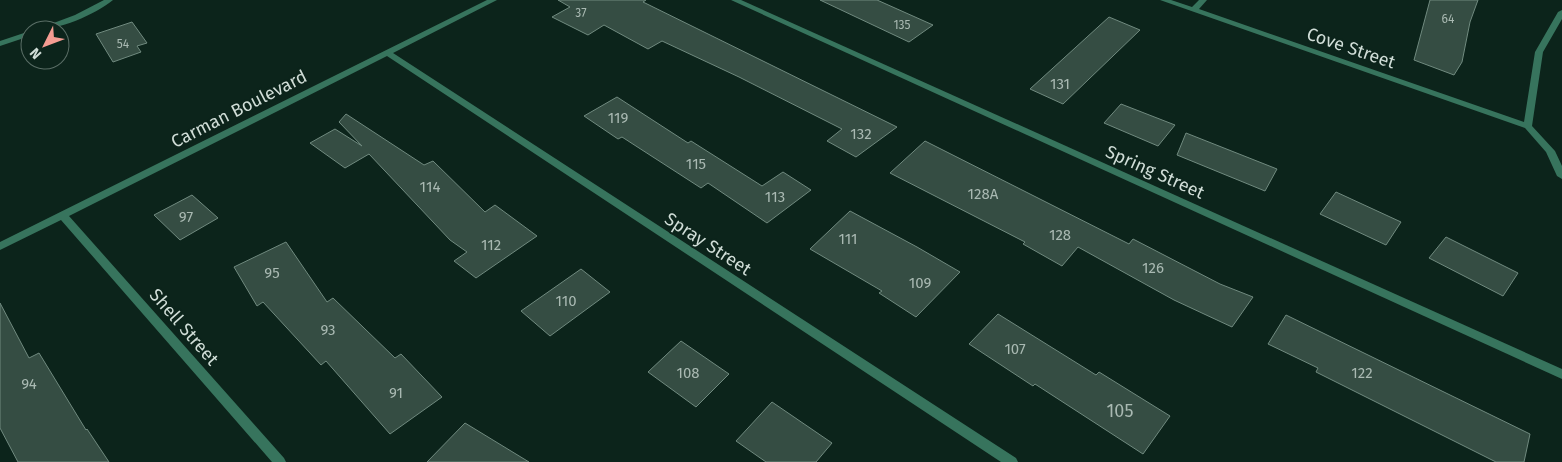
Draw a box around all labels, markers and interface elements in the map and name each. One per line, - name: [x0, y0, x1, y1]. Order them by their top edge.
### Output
- house number: 37: [575, 6, 587, 20]
- house number: 64: [1442, 12, 1455, 26]
- house number: 135: [893, 18, 911, 32]
- north arrow: [20, 20, 70, 70]
- street label: Cove Street: [1304, 23, 1399, 74]
- house number: 54: [117, 37, 130, 51]
- text: N: [26, 44, 45, 63]
- street label: Carman Boulevard: [167, 65, 311, 153]
- house number: 131: [1050, 75, 1070, 93]
- house number: 119: [608, 109, 628, 127]
- house number: 132: [850, 125, 872, 143]
- street label: Spring Street: [1102, 140, 1208, 204]
- house number: 115: [686, 155, 706, 173]
- house number: 114: [420, 178, 440, 196]
- house number: 128A: [968, 185, 999, 203]
- house number: 113: [765, 188, 785, 206]
- house number: 97: [179, 208, 193, 226]
- street label: Spray Street: [661, 208, 756, 280]
- house number: 128: [1049, 226, 1071, 244]
- house number: 111: [838, 230, 858, 248]
- house number: 112: [481, 236, 501, 254]
- house number: 126: [1142, 259, 1164, 277]
- house number: 95: [264, 264, 280, 282]
- house number: 109: [909, 274, 931, 292]
- street label: Shell Street: [145, 284, 224, 370]
- house number: 110: [555, 292, 577, 310]
- house number: 93: [320, 321, 336, 339]
- house number: 107: [1004, 340, 1026, 358]
- house number: 108: [676, 364, 700, 382]
- house number: 122: [1351, 364, 1373, 382]
- house number: 94: [21, 375, 37, 393]
- house number: 91: [389, 384, 403, 402]
- house number: 105: [1107, 400, 1133, 422]

